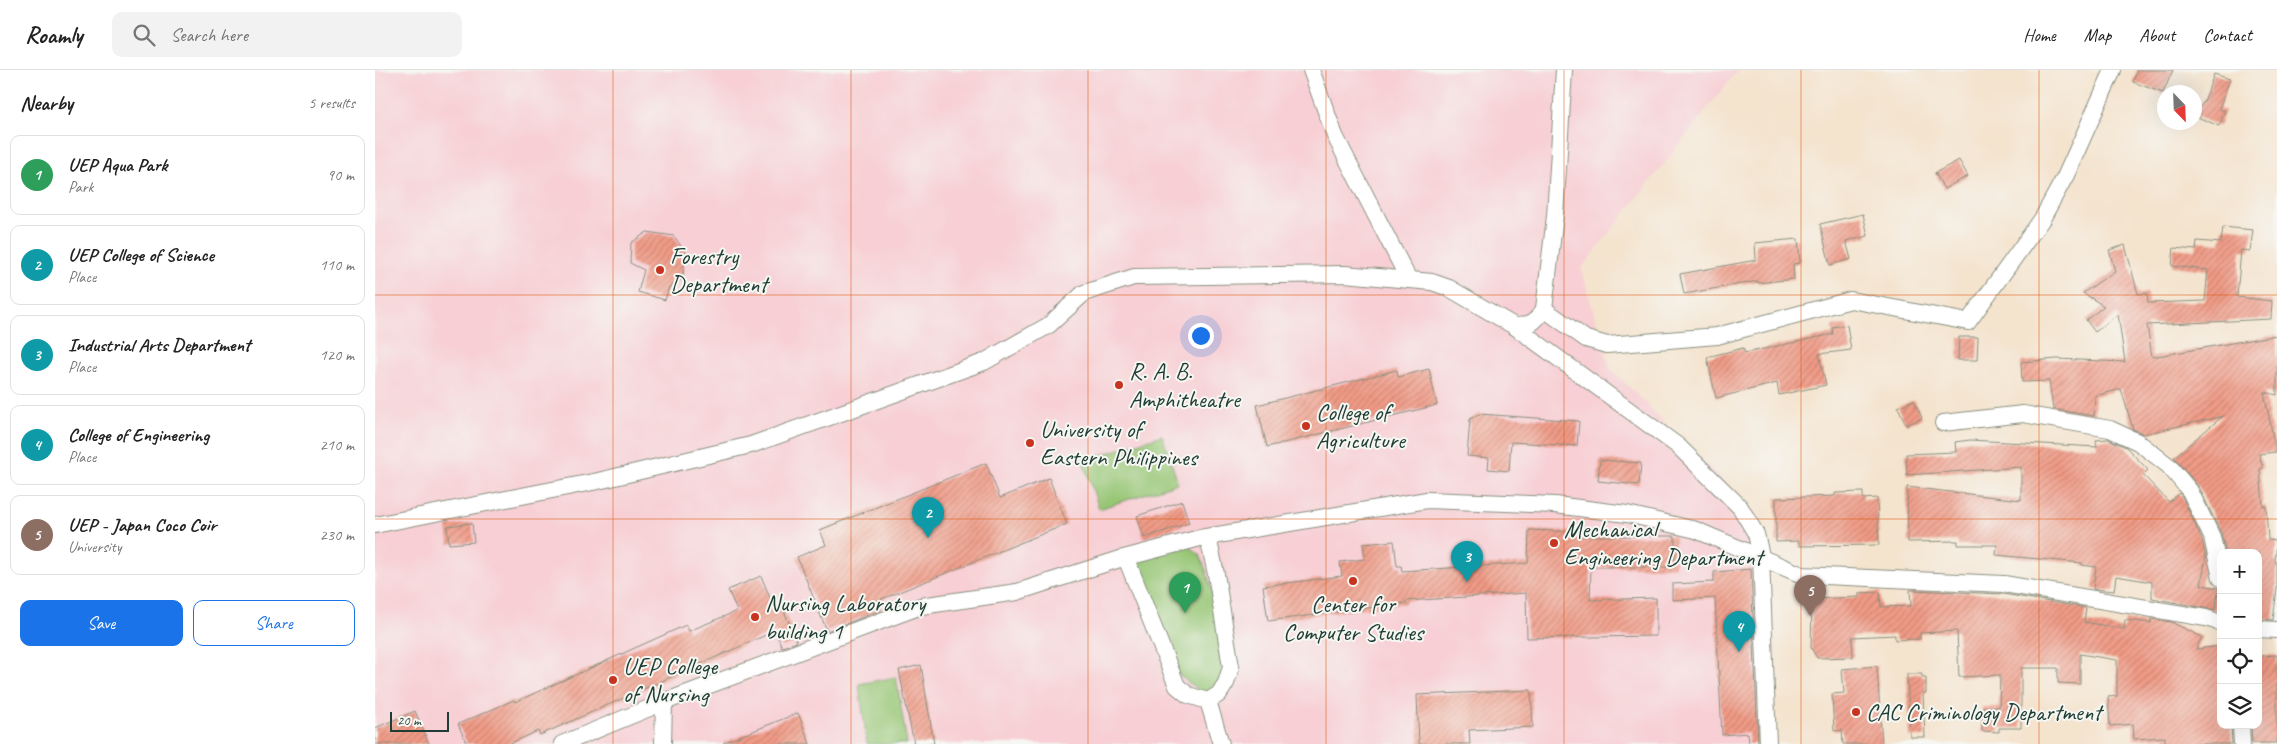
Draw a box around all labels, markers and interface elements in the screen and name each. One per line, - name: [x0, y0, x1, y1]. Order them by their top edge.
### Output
- search box: [112, 12, 462, 57]
- text: Roamly: [25, 20, 82, 50]
- icon: search: [130, 21, 158, 49]
- text: Search here: [170, 23, 248, 47]
- text: Home: [2023, 24, 2056, 46]
- text: Map: [2084, 24, 2111, 46]
- text: About: [2139, 24, 2175, 46]
- text: Contact: [2203, 24, 2252, 46]
- north arrow: [2157, 85, 2202, 130]
- text: Nearby: [20, 90, 73, 116]
- text: 5 results: [308, 93, 355, 113]
- text: UEP Aqua Park: [68, 153, 167, 177]
- text: 1: [33, 165, 41, 185]
- text: 90 m: [327, 165, 354, 185]
- text: Park: [68, 177, 93, 197]
- place label: Forestry Department: [670, 241, 770, 299]
- text: UEP College of Science: [68, 243, 214, 267]
- text: 2: [33, 255, 41, 275]
- text: 110 m: [320, 255, 354, 275]
- marker: Forestry Department: [654, 264, 666, 276]
- text: Place: [68, 267, 96, 287]
- your location: [1188, 323, 1214, 349]
- text: Industrial Arts Department: [68, 333, 250, 357]
- text: 3: [33, 345, 41, 365]
- text: 120 m: [320, 345, 354, 365]
- place label: R. A. B. Amphitheatre: [1129, 356, 1242, 414]
- text: Place: [68, 357, 96, 377]
- marker: R. A. B. Amphitheatre: [1113, 379, 1125, 391]
- place label: College of Agriculture: [1316, 397, 1407, 455]
- place label: University of Eastern Philippines: [1040, 414, 1200, 472]
- marker: College of Agriculture: [1300, 420, 1312, 432]
- text: College of Engineering: [68, 423, 209, 447]
- text: 4: [33, 435, 41, 455]
- text: 210 m: [320, 435, 354, 455]
- marker: University of Eastern Philippines: [1024, 437, 1036, 449]
- text: Place: [68, 447, 96, 467]
- pin: 2: [912, 497, 944, 538]
- text: UEP - Japan Coco Coir: [68, 513, 216, 537]
- place label: Mechanical Engineering Department: [1564, 514, 1765, 572]
- text: 5: [34, 525, 40, 545]
- text: 230 m: [320, 525, 354, 545]
- text: University: [68, 537, 121, 557]
- marker: Mechanical Engineering Department: [1548, 537, 1560, 549]
- pin: 3: [1451, 541, 1483, 582]
- map controls: [2217, 549, 2262, 729]
- button: +: [2217, 549, 2262, 594]
- pin: 1: [1169, 572, 1201, 613]
- marker: Center for Computer Studies: [1347, 575, 1359, 587]
- pin: 5: [1794, 575, 1826, 616]
- place label: Nursing Laboratory building 1: [765, 588, 927, 646]
- place label: Center for Computer Studies: [1283, 589, 1426, 647]
- button: −: [2217, 594, 2262, 639]
- button: Save: [20, 600, 183, 646]
- button: Share: [193, 600, 355, 646]
- marker: Nursing Laboratory building 1: [749, 611, 761, 623]
- pin: 4: [1723, 611, 1755, 652]
- button: locate: [2217, 639, 2262, 684]
- place label: UEP College of Nursing: [623, 651, 719, 709]
- marker: UEP College of Nursing: [607, 674, 619, 686]
- button: layers: [2217, 684, 2262, 729]
- place label: CAC Criminology Department: [1866, 697, 2104, 727]
- marker: CAC Criminology Department: [1850, 706, 1862, 718]
- scale bar: [390, 709, 449, 732]
- text: 20 m: [397, 712, 421, 729]

